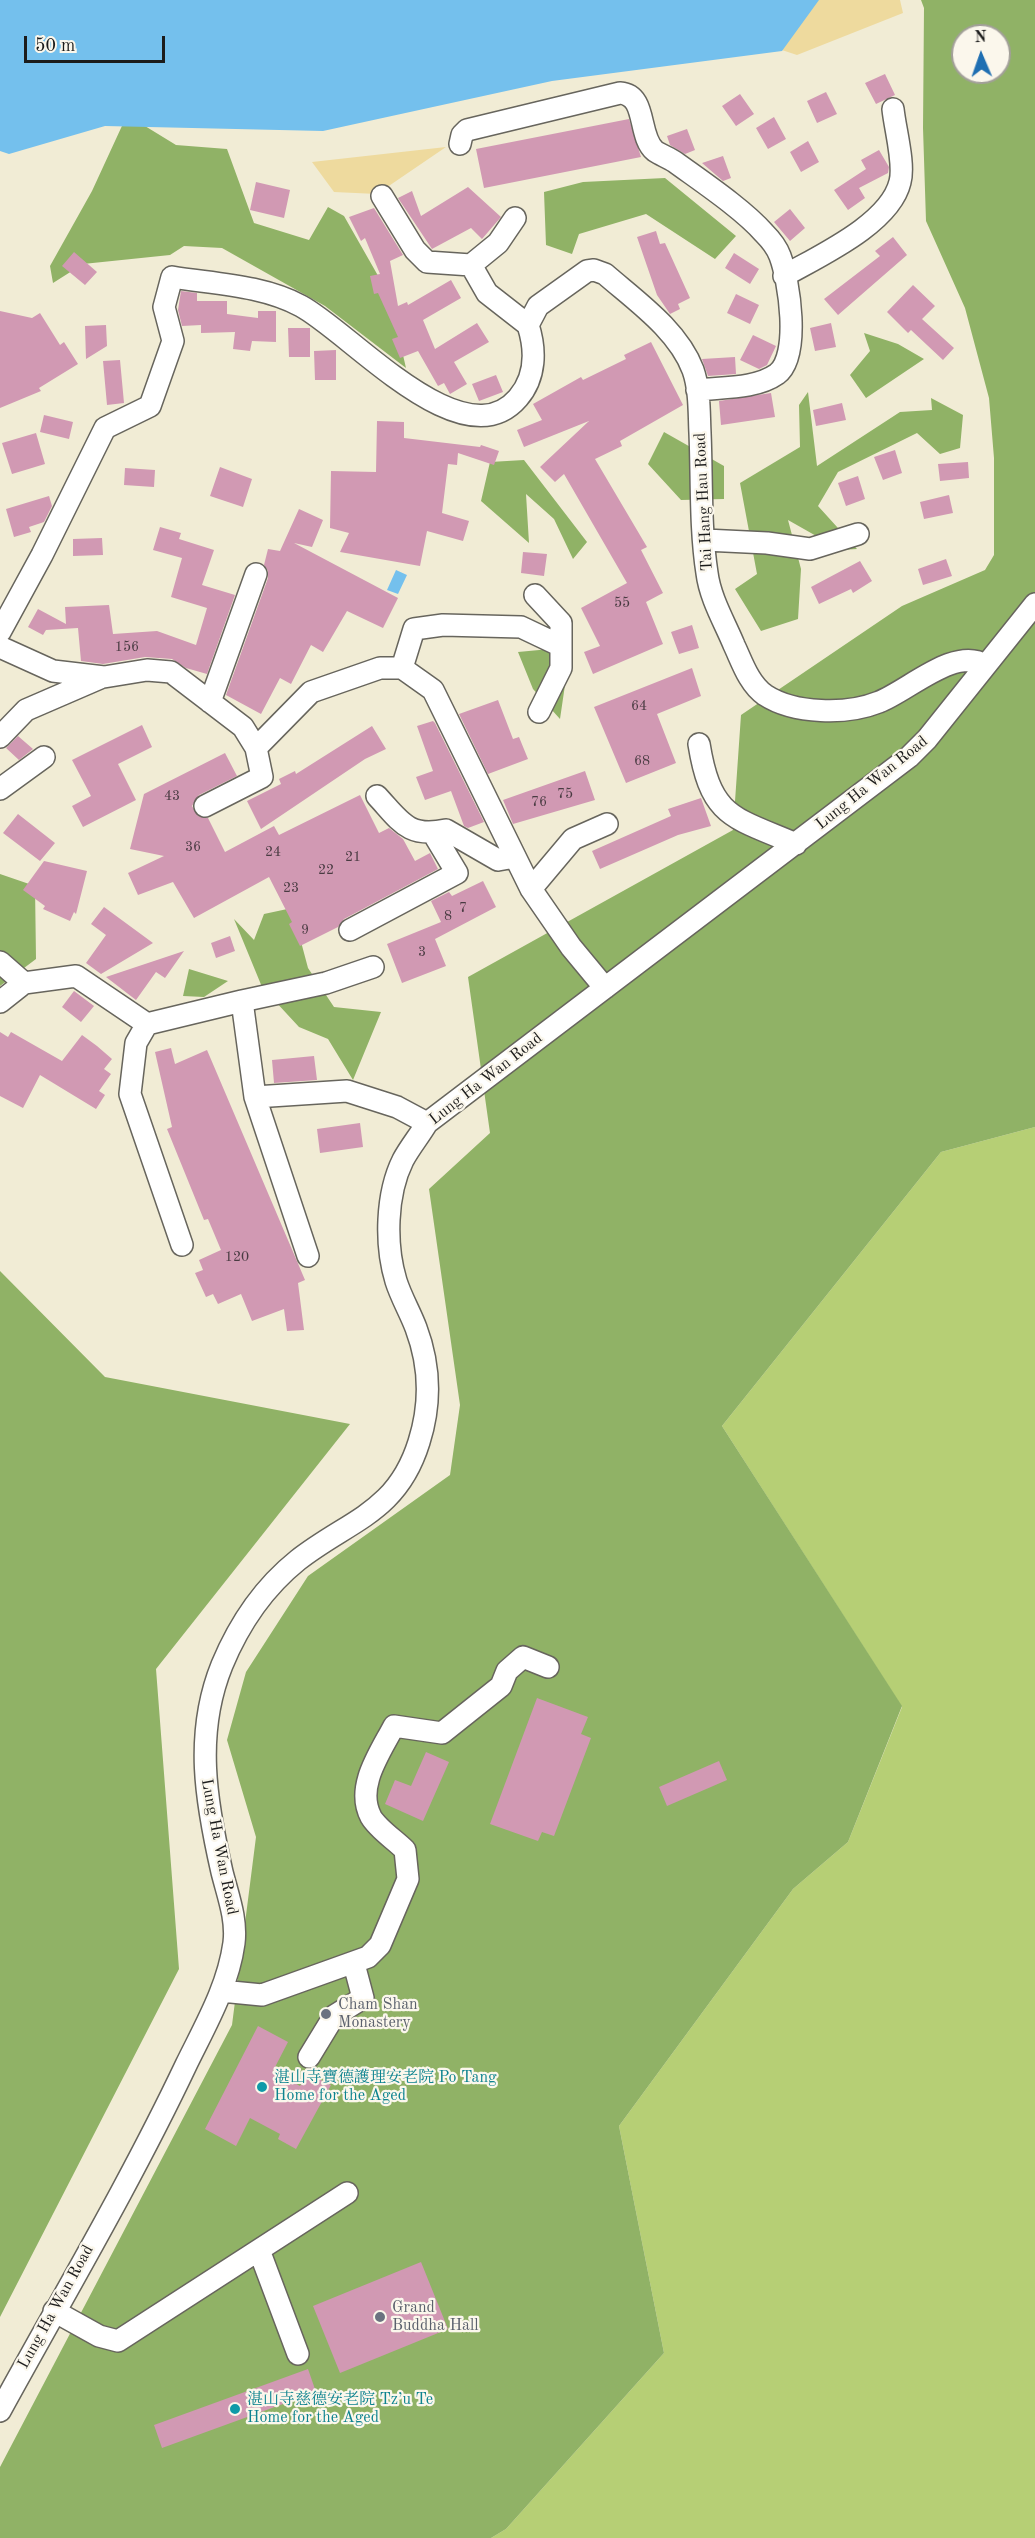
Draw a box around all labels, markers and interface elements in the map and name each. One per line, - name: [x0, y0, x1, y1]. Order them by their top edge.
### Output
- scale bar: [27, 24, 168, 62]
- north arrow: [951, 24, 1011, 84]
- text: N: [974, 30, 987, 46]
- text: 50 m: [35, 37, 75, 55]
- street label: Tai Hang Hau Road: [691, 432, 717, 572]
- house number: 55: [614, 595, 630, 611]
- house number: 156: [115, 639, 139, 655]
- house number: 64: [631, 698, 647, 714]
- street label: Lung Ha Wan Road: [812, 732, 932, 834]
- house number: 68: [634, 753, 650, 769]
- house number: 75: [557, 786, 573, 802]
- house number: 43: [164, 788, 180, 804]
- house number: 76: [531, 794, 547, 810]
- house number: 36: [185, 839, 201, 855]
- house number: 24: [265, 844, 281, 860]
- house number: 21: [345, 849, 361, 865]
- house number: 22: [318, 862, 334, 878]
- house number: 23: [283, 880, 299, 896]
- house number: 7: [459, 900, 467, 916]
- house number: 8: [444, 908, 452, 924]
- house number: 9: [301, 922, 309, 938]
- house number: 3: [418, 944, 426, 960]
- street label: Lung Ha Wan Road: [426, 1029, 546, 1129]
- house number: 120: [225, 1249, 249, 1265]
- street label: Lung Ha Wan Road: [196, 1777, 242, 1917]
- place label: Cham Shan Monastery: [338, 1995, 418, 2033]
- marker: Cham Shan Monastery: [319, 2007, 333, 2021]
- place label: 湛山寺寶德護理安老院 Po Tang Home for the Aged: [274, 2068, 497, 2106]
- marker: 湛山寺寶德護理安老院 Po Tang Home for the Aged: [255, 2080, 269, 2094]
- street label: Lung Ha Wan Road: [14, 2242, 98, 2372]
- place label: Grand Buddha Hall: [392, 2298, 479, 2336]
- marker: Grand Buddha Hall: [373, 2310, 387, 2324]
- place label: 湛山寺慈德安老院 Tz’u Te Home for the Aged: [247, 2390, 433, 2428]
- marker: 湛山寺慈德安老院 Tz’u Te Home for the Aged: [228, 2402, 242, 2416]

